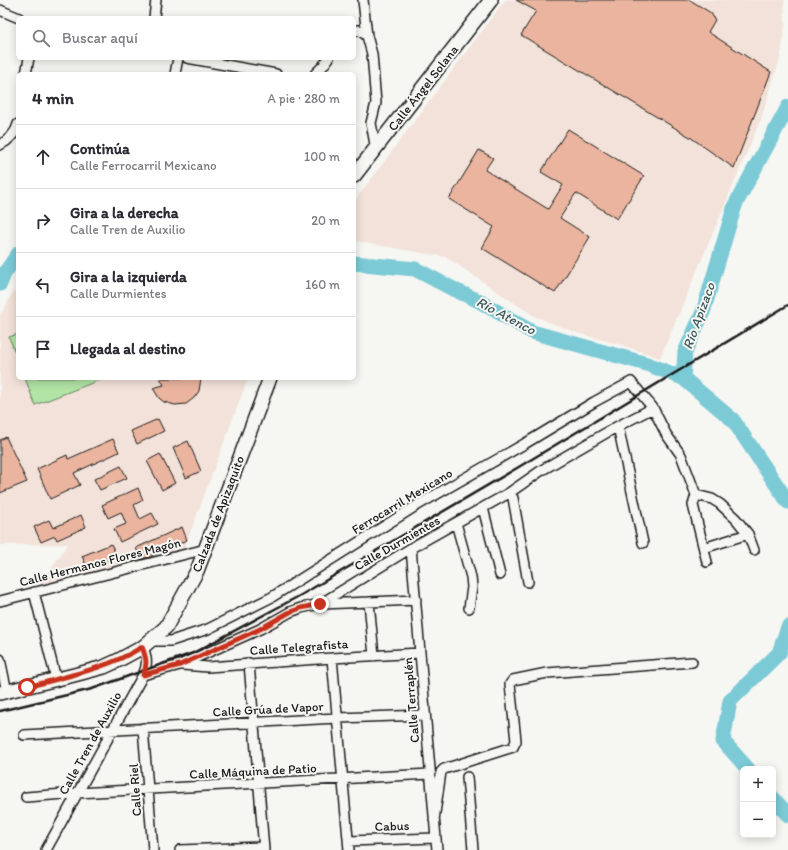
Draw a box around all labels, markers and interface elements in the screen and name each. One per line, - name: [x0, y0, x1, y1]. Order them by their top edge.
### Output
- search box: [16, 16, 356, 60]
- icon: search: [30, 27, 52, 49]
- text: Buscar aquí: [62, 29, 138, 47]
- street label: Calle Ángel Solana: [385, 42, 461, 134]
- text: 4 min: [32, 88, 74, 108]
- text: A pie · 280 m: [268, 91, 340, 106]
- text: Continúa: [70, 140, 130, 158]
- icon: ahead: [32, 146, 54, 168]
- text: 100 m: [304, 149, 340, 164]
- text: Calle Ferrocarril Mexicano: [70, 158, 217, 173]
- text: Gira a la derecha: [70, 204, 179, 222]
- icon: right: [32, 210, 54, 232]
- text: 20 m: [311, 213, 340, 228]
- text: Calle Tren de Auxilio: [70, 222, 185, 237]
- text: Gira a la izquierda: [70, 268, 187, 286]
- icon: left: [32, 274, 54, 296]
- text: 160 m: [305, 277, 340, 292]
- water label: Río Apizaco: [679, 280, 719, 352]
- text: Calle Durmientes: [70, 286, 167, 301]
- water label: Río Atenco: [474, 293, 539, 339]
- icon: arrive: [32, 338, 54, 360]
- text: Llegada al destino: [70, 340, 186, 358]
- street label: Calzada de Apizaquito: [189, 453, 247, 574]
- street label: Ferrocarril Mexicano: [349, 465, 455, 537]
- street label: Calle Durmientes: [351, 512, 443, 574]
- street label: Calle Hermanos Flores Magón: [18, 535, 182, 589]
- route end: [311, 595, 329, 613]
- street label: Calle Telegrafista: [249, 636, 349, 658]
- street label: Calle Terraplén: [400, 656, 422, 743]
- route start: [18, 678, 36, 696]
- street label: Calle Tren de Auxilio: [55, 689, 125, 797]
- street label: Calle Grúa de Vapor: [212, 699, 325, 719]
- street label: Calle Máquina de Patio: [189, 760, 317, 782]
- street label: Calle Riel: [126, 763, 144, 817]
- map controls: [740, 766, 776, 838]
- button: +: [740, 766, 776, 802]
- button: −: [740, 802, 776, 838]
- street label: Cabus: [374, 818, 410, 834]

